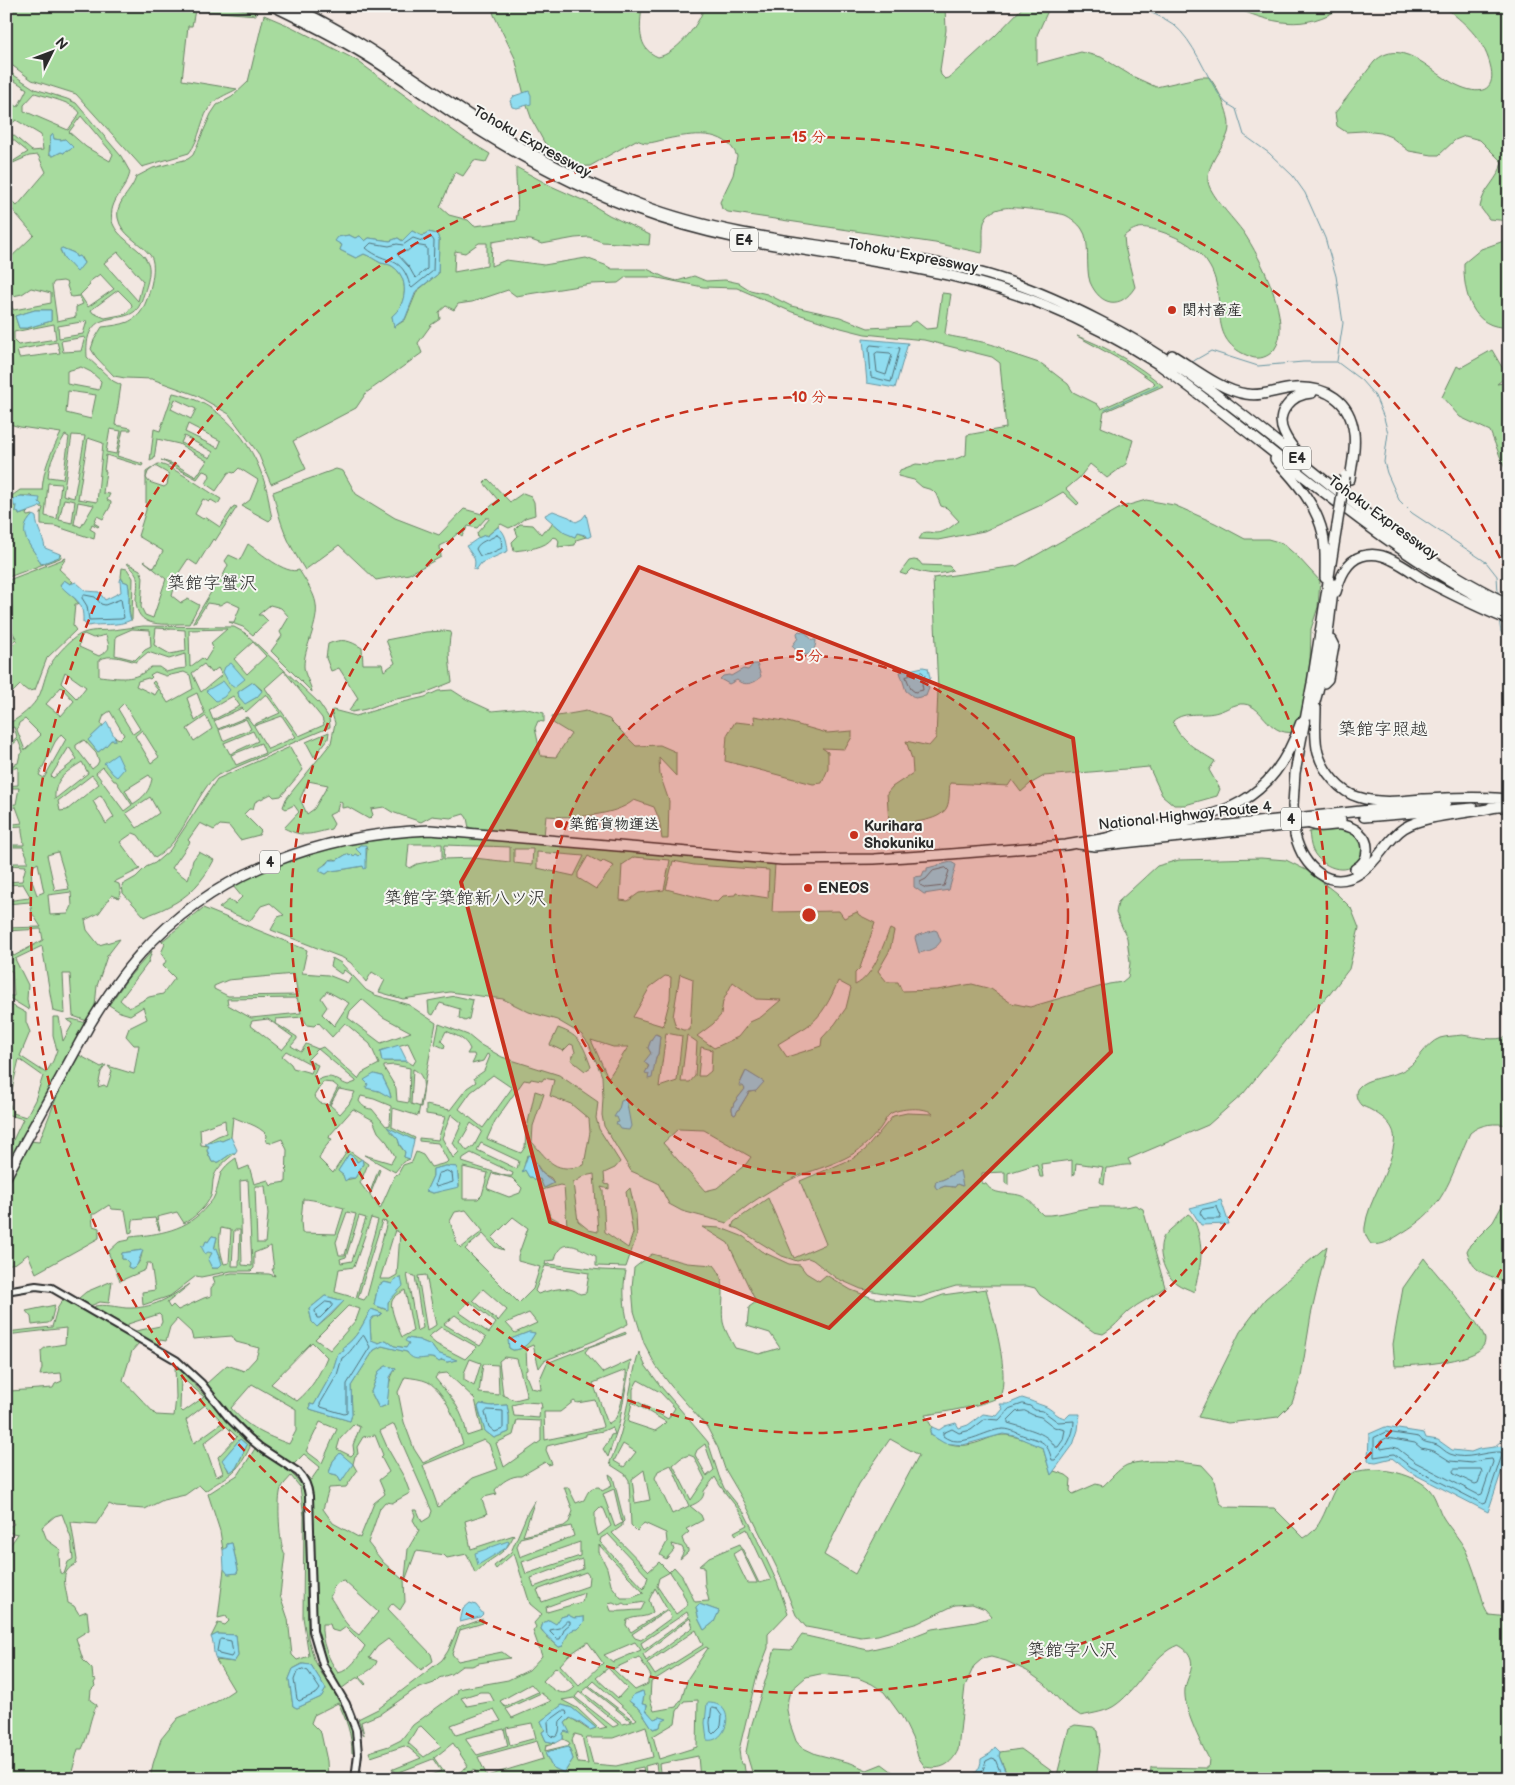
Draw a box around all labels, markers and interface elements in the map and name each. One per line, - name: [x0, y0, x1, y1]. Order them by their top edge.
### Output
- north arrow: [28, 28, 78, 78]
- text: N: [51, 34, 71, 53]
- street label: Tohoku Expressway: [470, 102, 595, 182]
- text: 15 分: [792, 128, 826, 147]
- road number: E4: [730, 228, 758, 252]
- street label: Tohoku Expressway: [846, 234, 980, 278]
- place label: 関村畜産: [1182, 301, 1242, 320]
- marker: 関村畜産: [1166, 304, 1178, 316]
- text: 10 分: [792, 388, 826, 407]
- road number: E4: [1283, 446, 1311, 469]
- street label: Tohoku Expressway: [1324, 471, 1442, 565]
- district label: 築館字蟹沢: [167, 573, 257, 594]
- text: 5 分: [795, 647, 823, 666]
- district label: 築館字照越: [1338, 719, 1428, 740]
- street label: National Highway Route 4: [1097, 797, 1273, 835]
- road number: 4: [1281, 808, 1301, 831]
- place label: 築館貨物運送: [569, 815, 659, 834]
- place label: Kurihara Shokuniku: [864, 817, 934, 853]
- marker: 築館貨物運送: [553, 818, 565, 830]
- marker: Kurihara Shokuniku: [848, 829, 860, 841]
- road number: 4: [260, 850, 280, 874]
- place label: ENEOS: [818, 879, 869, 898]
- marker: ENEOS: [802, 882, 814, 894]
- district label: 築館字築館新八ツ沢: [384, 888, 546, 909]
- centre of rings: [800, 906, 818, 924]
- district label: 築館字八沢: [1027, 1640, 1117, 1661]

